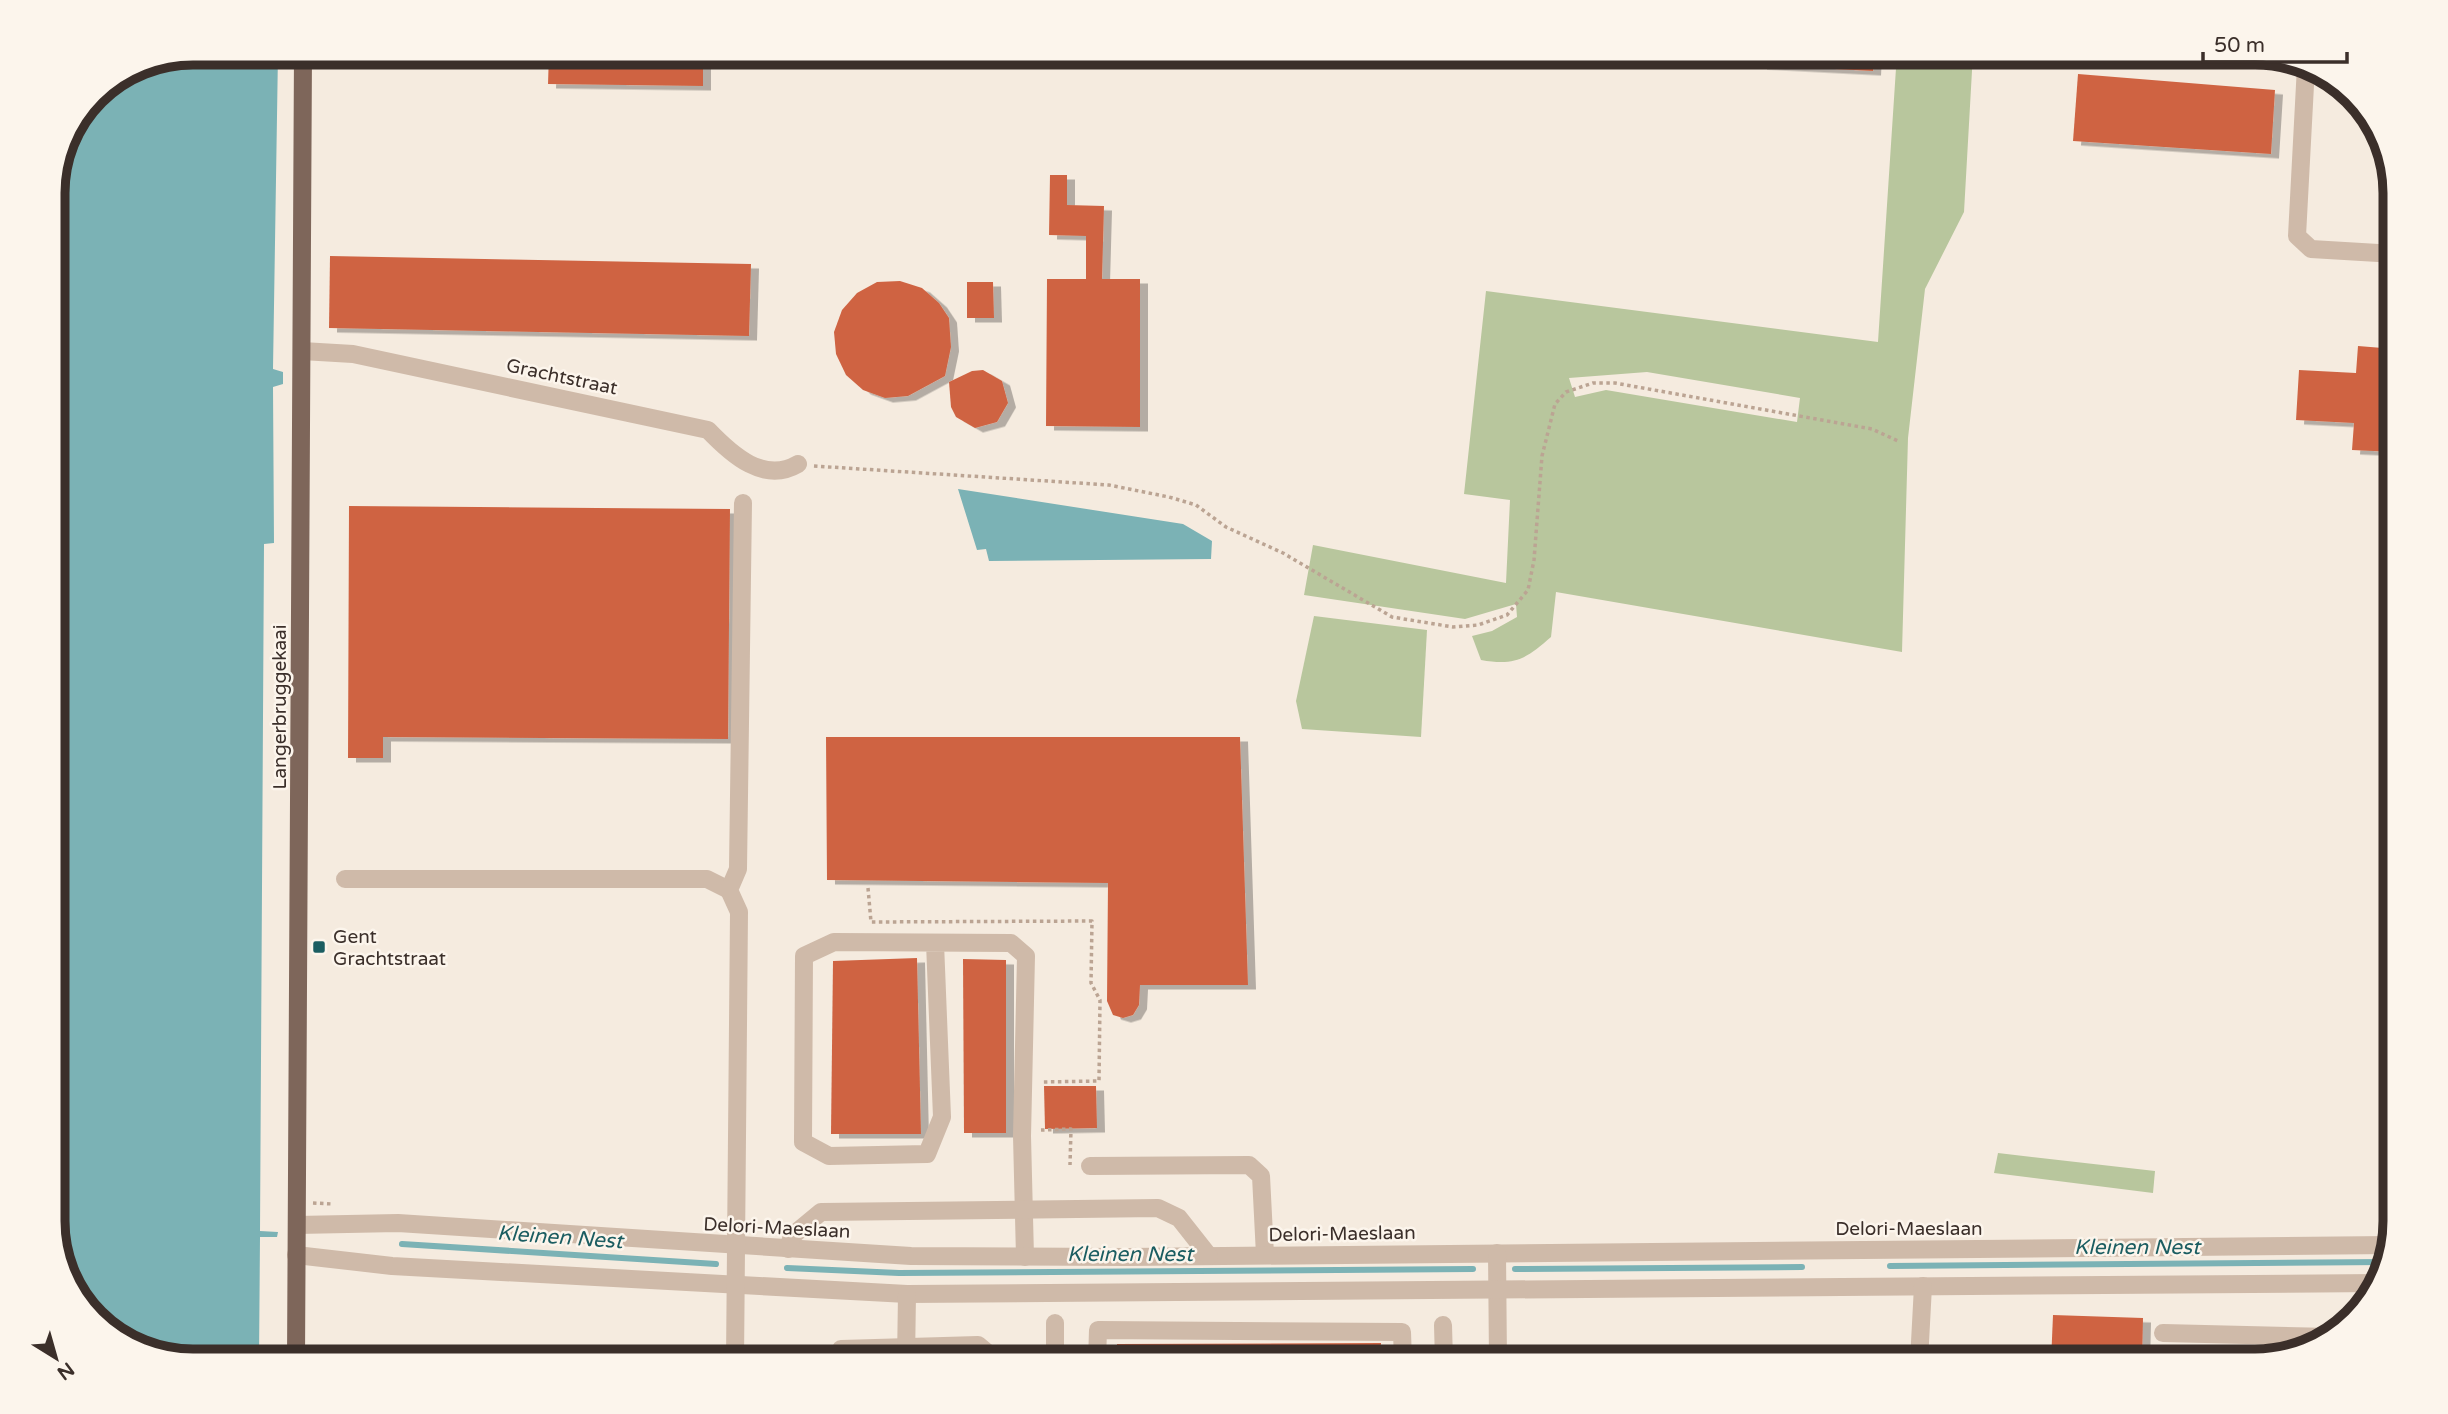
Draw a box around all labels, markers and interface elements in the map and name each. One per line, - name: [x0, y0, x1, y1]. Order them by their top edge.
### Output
- scale bar: [2203, 21, 2346, 65]
- text: 50 m: [2214, 33, 2265, 58]
- street label: Grachtstraat: [504, 354, 619, 399]
- street label: Langerbruggekaai: [269, 624, 291, 790]
- place label: Gent Grachtstraat: [333, 926, 446, 970]
- marker: Gent Grachtstraat: [311, 939, 327, 955]
- street label: Delori-Maeslaan: [703, 1213, 851, 1243]
- street label: Delori-Maeslaan: [1835, 1218, 1983, 1240]
- water label: Kleinen Nest: [496, 1221, 626, 1254]
- street label: Delori-Maeslaan: [1268, 1222, 1416, 1246]
- water label: Kleinen Nest: [2074, 1235, 2202, 1260]
- water label: Kleinen Nest: [1067, 1242, 1195, 1267]
- north arrow: [21, 1323, 91, 1393]
- text: N: [53, 1357, 78, 1384]

